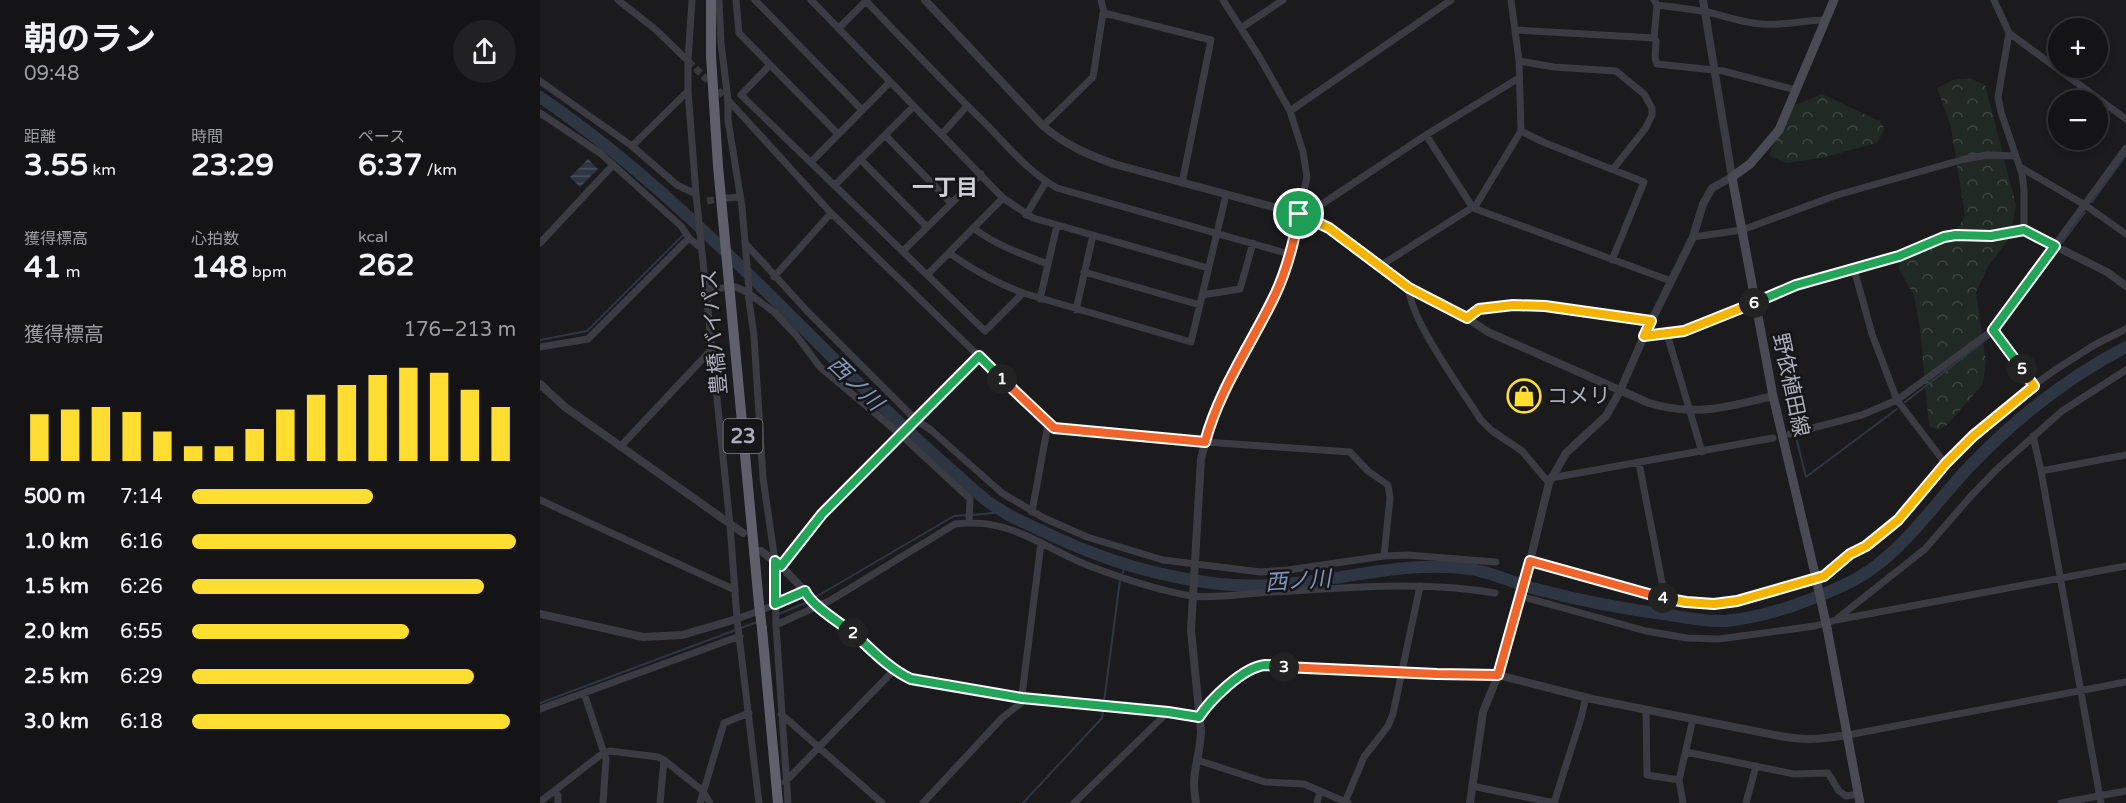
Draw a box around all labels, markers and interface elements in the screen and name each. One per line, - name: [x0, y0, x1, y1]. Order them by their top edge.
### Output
- map controls: [2048, 18, 2108, 150]
- button: +: [2048, 18, 2108, 78]
- text: 朝のラン: [24, 20, 156, 59]
- button: share: [453, 20, 516, 83]
- text: 09:48: [24, 62, 79, 86]
- button: −: [2048, 90, 2108, 150]
- text: 距離: [24, 127, 56, 147]
- text: 時間: [191, 127, 223, 147]
- text: ペース: [358, 127, 405, 147]
- text: 3.55: [24, 147, 88, 184]
- text: 23:29: [191, 147, 274, 184]
- text: 6:37: [358, 147, 422, 184]
- text: km: [88, 160, 116, 180]
- text: /km: [422, 160, 457, 180]
- district label: 一丁目: [912, 175, 978, 201]
- pin: [1273, 188, 1324, 239]
- icon: arrive: [1282, 197, 1315, 230]
- text: kcal: [358, 227, 388, 247]
- text: 獲得標高: [24, 229, 88, 249]
- text: 心拍数: [191, 229, 239, 249]
- text: 262: [358, 247, 415, 284]
- text: 41: [24, 249, 62, 286]
- text: 148: [191, 249, 248, 286]
- text: m: [62, 262, 81, 282]
- text: bpm: [248, 262, 287, 282]
- street label: 豊橋バイパス: [697, 268, 732, 396]
- pin: 6: [1739, 288, 1769, 318]
- text: 6: [1749, 293, 1759, 313]
- text: 176–213 m: [403, 318, 516, 342]
- text: 獲得標高: [24, 323, 104, 347]
- street label: 野依植田線: [1767, 331, 1814, 439]
- water label: 西ノ川: [823, 351, 890, 417]
- pin: 5: [2007, 354, 2037, 384]
- text: 5: [2017, 359, 2027, 379]
- pin: 1: [987, 364, 1017, 394]
- text: 1: [997, 369, 1007, 389]
- shop icon: コメリ: [1506, 378, 1542, 414]
- place label: コメリ: [1547, 384, 1610, 409]
- road number: 23: [724, 419, 762, 453]
- text: 500 m: [24, 485, 85, 509]
- text: 7:14: [120, 485, 163, 509]
- text: 1.0 km: [24, 530, 89, 554]
- text: 6:16: [120, 530, 163, 554]
- water label: 西ノ川: [1264, 566, 1334, 596]
- text: 1.5 km: [24, 575, 89, 599]
- text: 6:26: [120, 575, 163, 599]
- pin: 4: [1648, 583, 1678, 613]
- text: 4: [1658, 588, 1668, 608]
- pin: 2: [838, 618, 868, 648]
- text: 2.0 km: [24, 620, 89, 644]
- text: 6:55: [120, 620, 163, 644]
- text: 2: [848, 623, 858, 643]
- pin: 3: [1269, 652, 1299, 682]
- text: 3: [1279, 657, 1289, 677]
- text: 2.5 km: [24, 665, 89, 689]
- text: 6:29: [120, 665, 163, 689]
- text: 3.0 km: [24, 710, 89, 734]
- text: 6:18: [120, 710, 163, 734]

